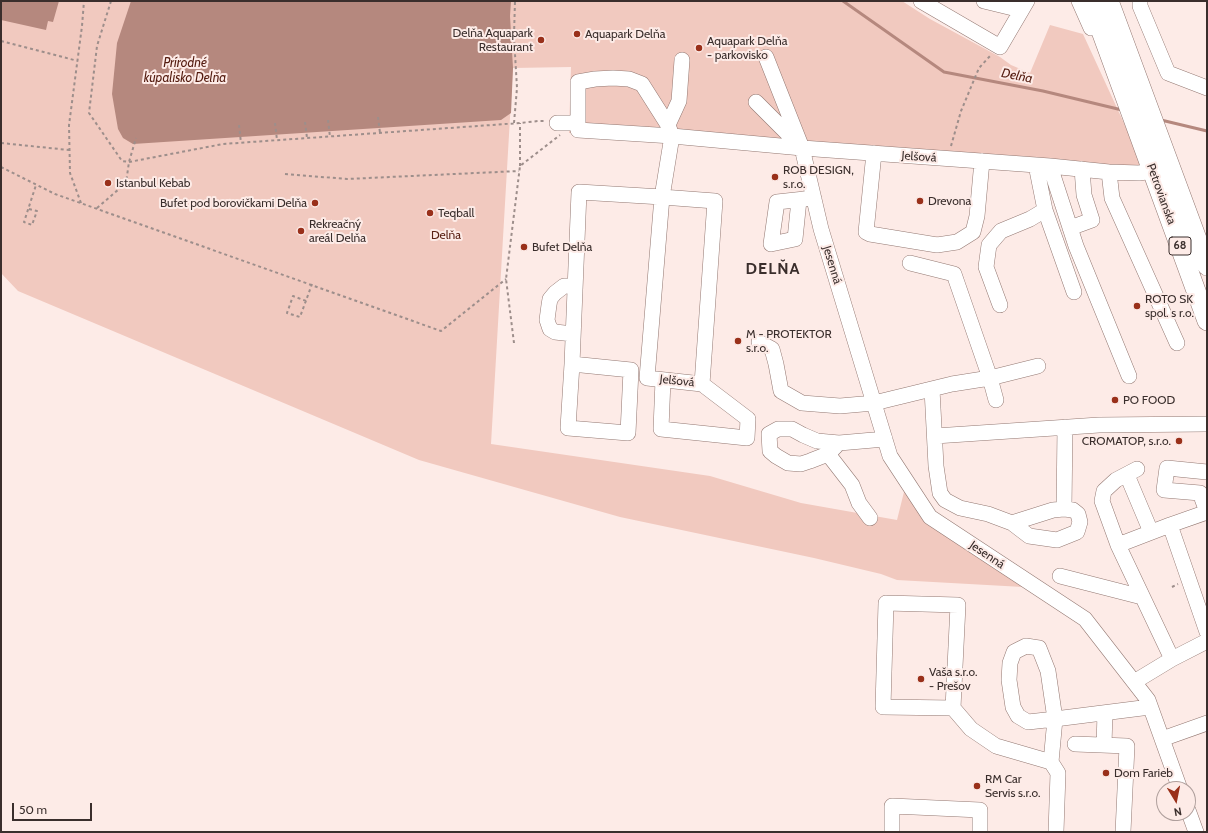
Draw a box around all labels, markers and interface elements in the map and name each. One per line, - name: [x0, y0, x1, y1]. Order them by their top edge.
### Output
- place label: Delňa Aquapark Restaurant: [453, 26, 533, 54]
- place label: Aquapark Delňa: [585, 27, 665, 41]
- marker: Aquapark Delňa: [572, 29, 582, 39]
- place label: Aquapark Delňa - parkovisko: [707, 34, 787, 62]
- marker: Delňa Aquapark Restaurant: [536, 35, 546, 45]
- marker: Aquapark Delňa - parkovisko: [694, 43, 704, 53]
- water label: Prírodné kúpalisko Delňa: [144, 55, 226, 86]
- water label: Delňa: [1000, 65, 1034, 87]
- street label: Jelšová: [901, 149, 937, 165]
- street label: Petrovianska: [1143, 161, 1179, 227]
- place label: ROB DESIGN, s.r.o.: [783, 163, 854, 191]
- marker: ROB DESIGN, s.r.o.: [770, 172, 780, 182]
- place label: Istanbul Kebab: [116, 176, 191, 190]
- marker: Istanbul Kebab: [103, 178, 113, 188]
- place label: Drevona: [928, 194, 971, 208]
- place label: Bufet pod borovičkami Delňa: [160, 196, 307, 210]
- marker: Drevona: [915, 196, 925, 206]
- marker: Bufet pod borovičkami Delňa: [310, 198, 320, 208]
- place label: Teqball: [438, 206, 474, 220]
- marker: Teqball: [425, 208, 435, 218]
- place label: Rekreačný areál Delňa: [309, 217, 366, 245]
- marker: Rekreačný areál Delňa: [296, 226, 306, 236]
- park label: Delňa: [431, 228, 461, 242]
- road number: 68: [1169, 237, 1191, 255]
- place label: Bufet Delňa: [532, 240, 592, 254]
- marker: Bufet Delňa: [519, 242, 529, 252]
- street label: Jesenná: [819, 244, 845, 286]
- district label: DELŇA: [746, 259, 800, 279]
- place label: ROTO SK spol. s r.o.: [1145, 292, 1194, 320]
- marker: ROTO SK spol. s r.o.: [1132, 301, 1142, 311]
- place label: M - PROTEKTOR s.r.o.: [746, 327, 832, 355]
- marker: M - PROTEKTOR s.r.o.: [733, 336, 743, 346]
- street label: Jelšová: [659, 372, 695, 390]
- place label: PO FOOD: [1123, 393, 1175, 407]
- marker: PO FOOD: [1110, 395, 1120, 405]
- place label: CROMATOP, s.r.o.: [1082, 434, 1171, 448]
- marker: CROMATOP, s.r.o.: [1174, 436, 1184, 446]
- street label: Jesenná: [967, 538, 1007, 572]
- place label: Vaša s.r.o. - Prešov: [929, 665, 978, 693]
- marker: Vaša s.r.o. - Prešov: [916, 674, 926, 684]
- place label: Dom Farieb: [1114, 766, 1173, 780]
- marker: Dom Farieb: [1101, 768, 1111, 778]
- place label: RM Car Servis s.r.o.: [985, 772, 1041, 800]
- marker: RM Car Servis s.r.o.: [972, 781, 982, 791]
- north arrow: [1156, 781, 1196, 821]
- scale bar: [14, 795, 94, 821]
- text: 50 m: [19, 802, 47, 817]
- text: N: [1173, 804, 1183, 819]

